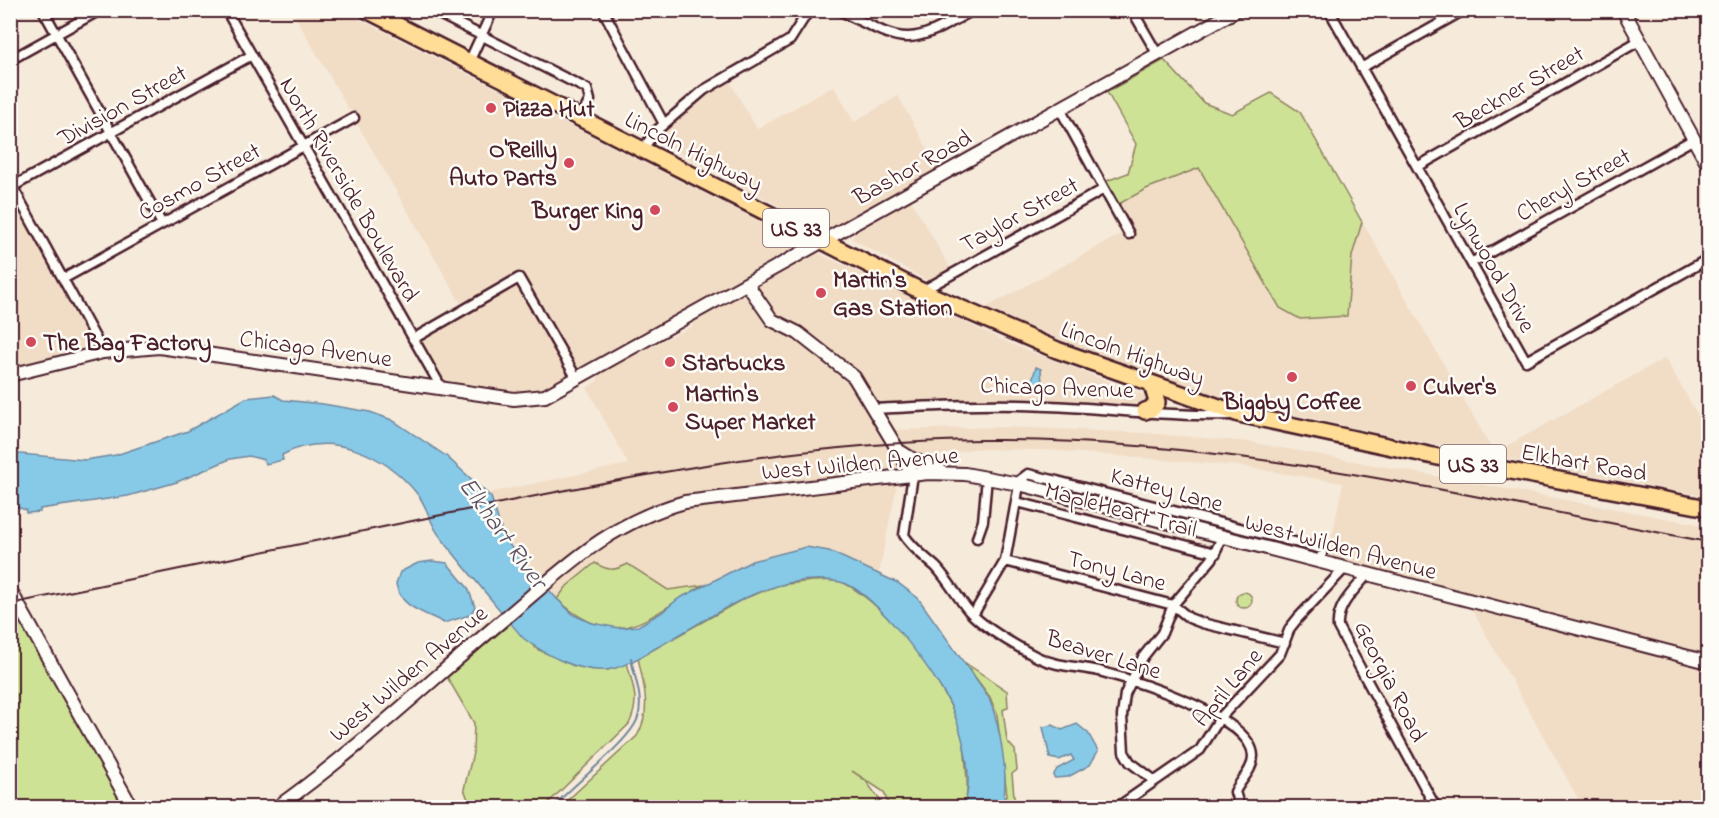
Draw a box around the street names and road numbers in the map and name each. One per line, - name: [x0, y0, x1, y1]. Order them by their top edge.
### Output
- street label: Beckner Street: [1448, 38, 1592, 141]
- street label: Division Street: [51, 57, 194, 158]
- street label: North Riverside Boulevard: [269, 71, 427, 310]
- street label: Lincoln Highway: [617, 103, 768, 204]
- street label: Bashor Road: [847, 122, 979, 217]
- street label: Cosmo Street: [132, 135, 268, 231]
- street label: Cheryl Street: [1510, 140, 1639, 233]
- street label: Taylor Street: [955, 169, 1086, 264]
- street label: Lynwood Drive: [1442, 197, 1543, 340]
- road number: US 33: [763, 209, 829, 247]
- street label: Lincoln Highway: [1055, 313, 1209, 399]
- street label: Chicago Avenue: [237, 322, 394, 379]
- street label: Chicago Avenue: [980, 369, 1134, 410]
- street label: Elkhart Road: [1518, 436, 1650, 493]
- street label: West Wilden Avenue: [760, 439, 960, 492]
- road number: US 33: [1440, 445, 1506, 483]
- street label: Kattey Lane: [1106, 460, 1227, 524]
- street label: MapleHeart Trail: [1040, 474, 1200, 549]
- street label: West Wilden Avenue: [1240, 506, 1441, 591]
- street label: Tony Lane: [1063, 542, 1170, 603]
- street label: West Wilden Avenue: [323, 598, 497, 752]
- street label: Georgia Road: [1343, 615, 1435, 749]
- street label: Beaver Lane: [1041, 622, 1165, 691]
- street label: April Lane: [1185, 641, 1273, 736]

